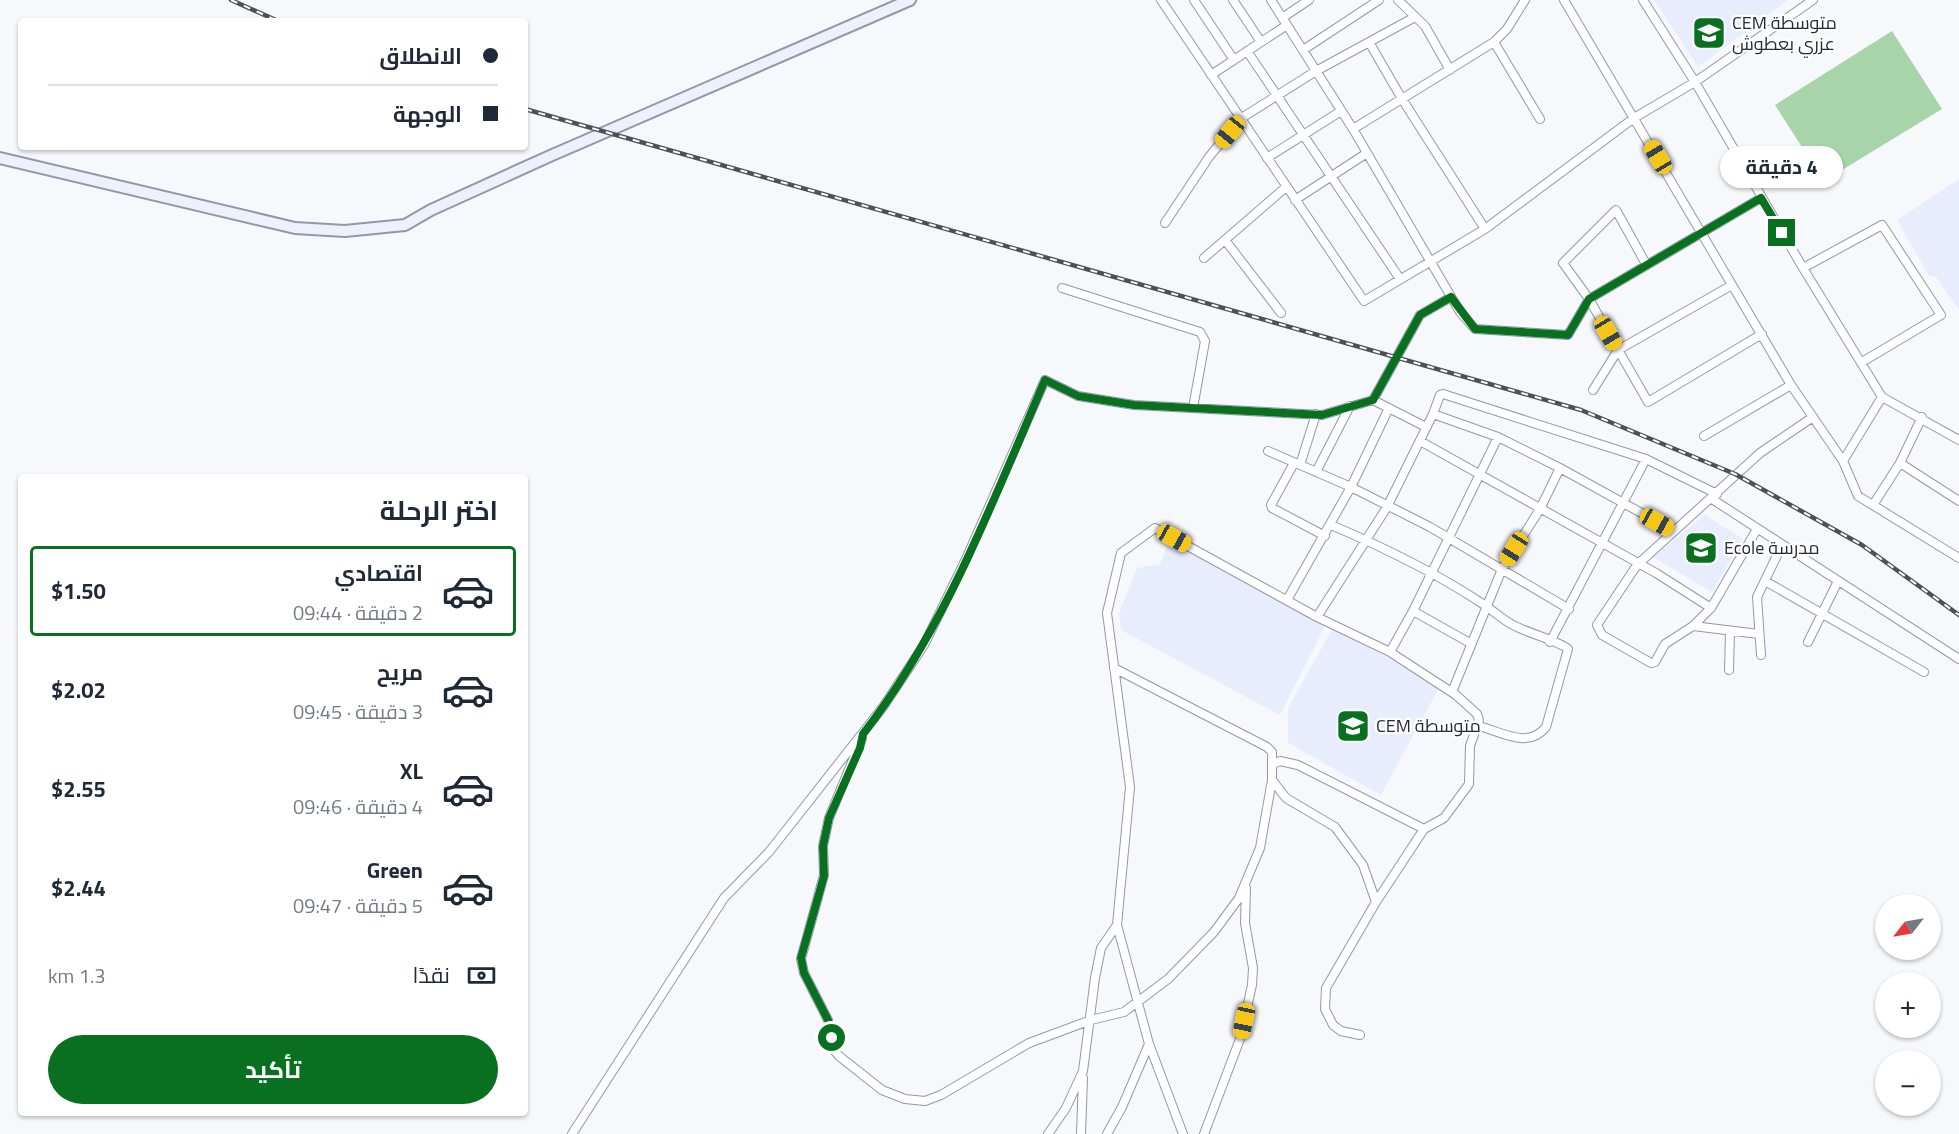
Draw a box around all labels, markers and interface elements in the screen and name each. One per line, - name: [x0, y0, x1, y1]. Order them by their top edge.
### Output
- place label: CEM متوسطة عزري بعطوش: [1732, 9, 1837, 58]
- school or university icon: CEM متوسطة عزري بعطوش: [1691, 15, 1727, 51]
- text: الانطلاق: [379, 39, 462, 73]
- text: الوجهة: [393, 97, 462, 131]
- car: [1212, 112, 1248, 152]
- car: [1641, 137, 1675, 177]
- callout: 4 دقيقة: [1720, 146, 1844, 188]
- text: 4 دقيقة: [1745, 151, 1818, 182]
- route end: [1768, 219, 1795, 246]
- car: [1591, 313, 1625, 353]
- text: اختر الرحلة: [380, 489, 498, 530]
- car: [1637, 505, 1677, 539]
- car: [1154, 521, 1194, 555]
- car: [1497, 529, 1531, 569]
- school or university icon: Ecole مدرسة: [1683, 530, 1719, 566]
- place label: Ecole مدرسة: [1724, 534, 1819, 561]
- text: اقتصادي: [334, 556, 423, 590]
- icon: car: [441, 564, 495, 618]
- text: $1.50: [51, 574, 106, 608]
- text: 2 دقيقة · 09:44: [293, 597, 423, 628]
- text: مريح: [377, 655, 423, 689]
- icon: car: [441, 663, 495, 717]
- text: $2.02: [51, 673, 106, 707]
- text: 3 دقيقة · 09:45: [293, 696, 423, 727]
- school or university icon: CEM متوسطة: [1335, 708, 1371, 744]
- place label: CEM متوسطة: [1376, 712, 1481, 739]
- text: XL: [400, 754, 423, 788]
- icon: car: [441, 762, 495, 816]
- text: $2.55: [51, 772, 106, 806]
- text: 4 دقيقة · 09:46: [293, 791, 423, 822]
- text: Green: [367, 853, 423, 887]
- icon: car: [441, 861, 495, 915]
- text: $2.44: [51, 871, 106, 905]
- text: 5 دقيقة · 09:47: [293, 890, 423, 921]
- north arrow: [1875, 894, 1941, 960]
- map controls: [1875, 894, 1941, 1116]
- text: نقدًا: [412, 958, 450, 992]
- icon: cash: [465, 959, 498, 992]
- text: 1.3 km: [48, 960, 105, 991]
- button: +: [1875, 972, 1941, 1038]
- car: [1231, 1002, 1257, 1040]
- route start: [818, 1024, 845, 1051]
- button: تأكيد: [48, 1035, 498, 1104]
- button: −: [1875, 1050, 1941, 1116]

